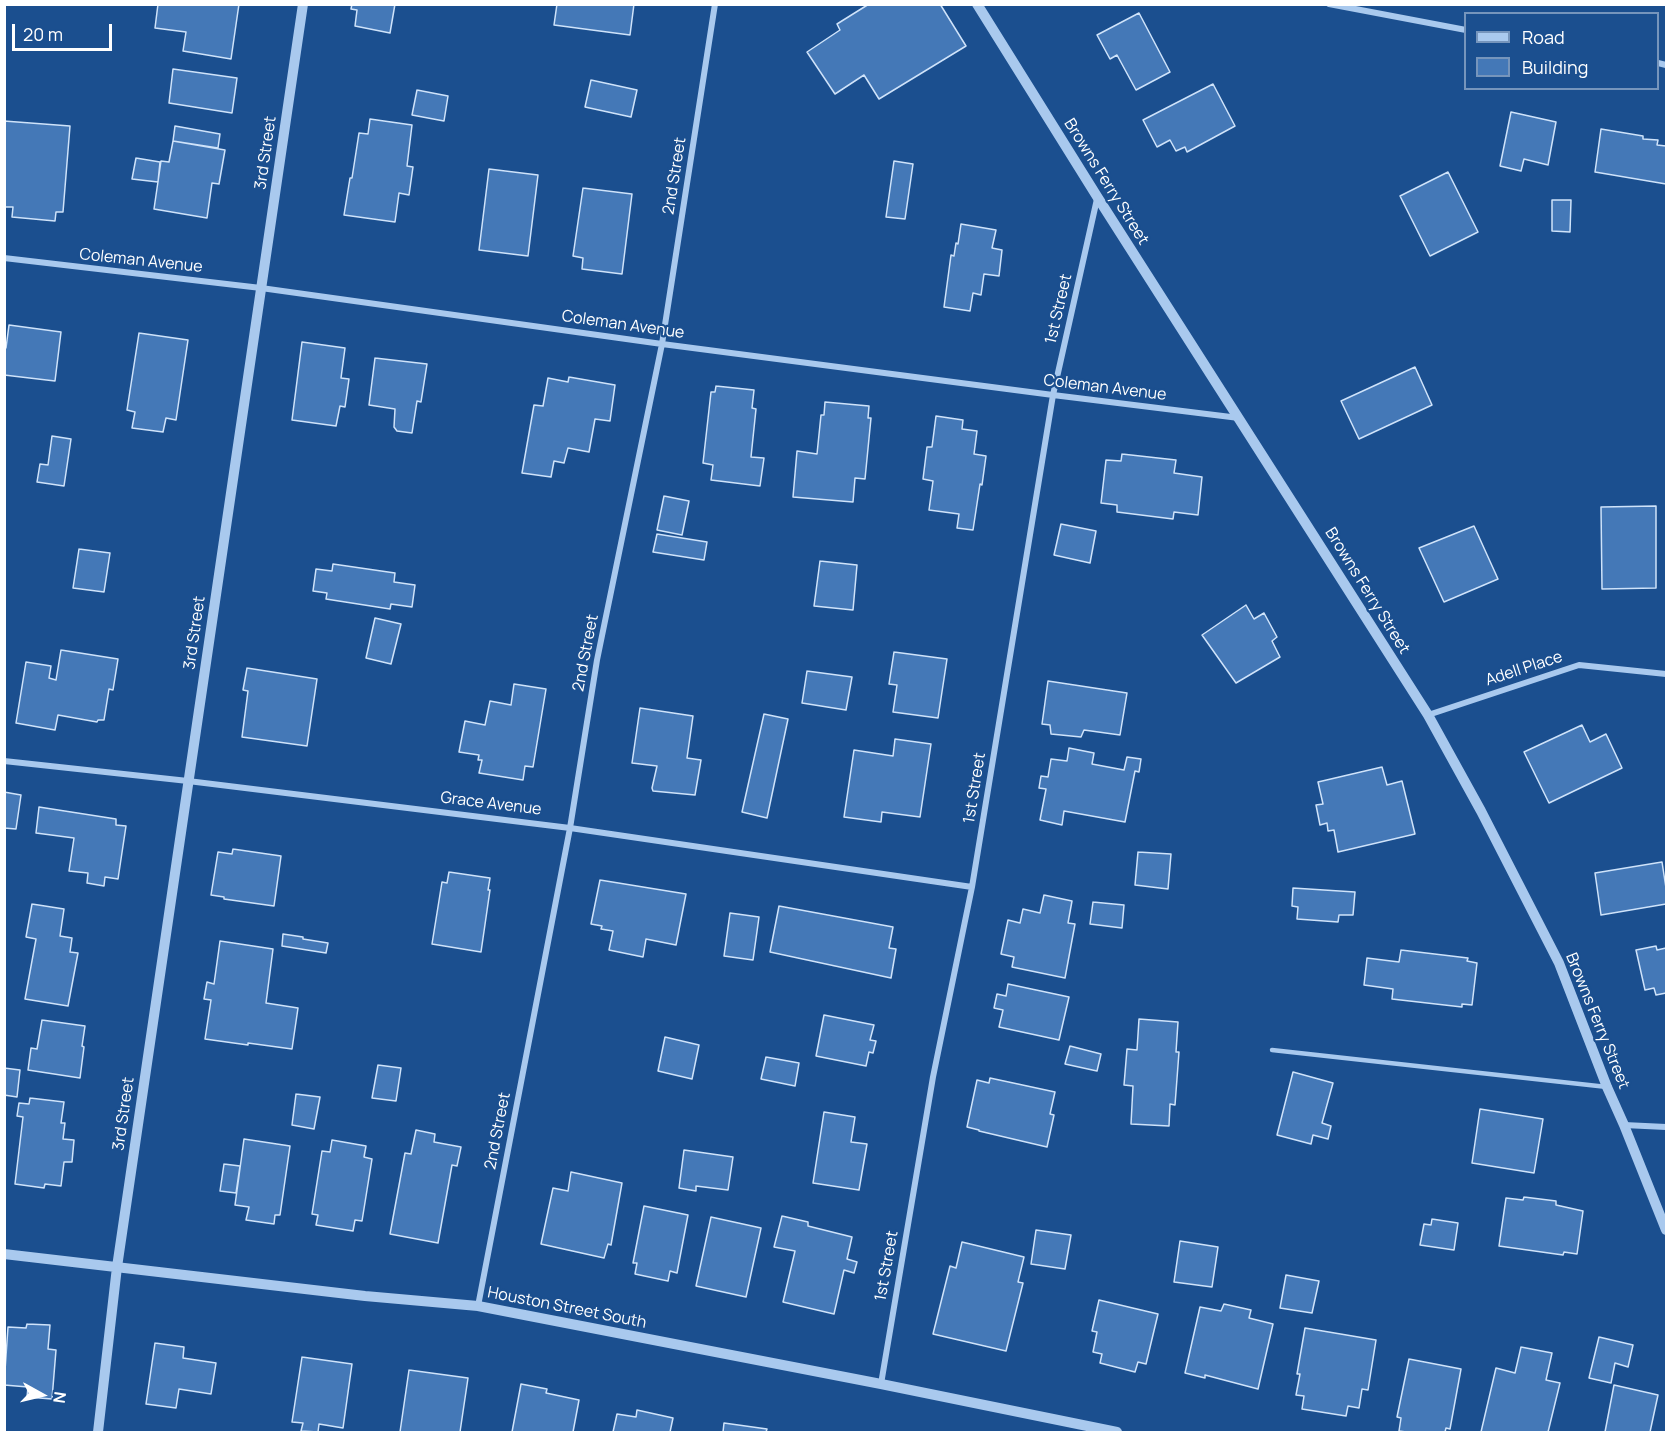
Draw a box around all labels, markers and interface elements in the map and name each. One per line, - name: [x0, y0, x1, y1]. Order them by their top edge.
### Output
- scale bar: [15, 12, 116, 50]
- legend: [1464, 12, 1659, 90]
- text: 20 m: [23, 22, 63, 46]
- text: Road: [1522, 25, 1565, 49]
- text: Building: [1522, 55, 1588, 79]
- street label: 3rd Street: [251, 115, 281, 191]
- street label: Browns Ferry Street: [1059, 115, 1153, 249]
- street label: 2nd Street: [659, 136, 691, 216]
- street label: Coleman Avenue: [78, 245, 204, 277]
- street label: 1st Street: [1042, 272, 1076, 346]
- street label: Coleman Avenue: [560, 307, 686, 343]
- street label: Coleman Avenue: [1042, 371, 1168, 405]
- street label: Browns Ferry Street: [1320, 524, 1414, 658]
- street label: 3rd Street: [180, 595, 210, 671]
- street label: 2nd Street: [569, 613, 603, 693]
- street label: Adell Place: [1483, 648, 1565, 690]
- street label: 1st Street: [960, 751, 990, 825]
- street label: Grace Avenue: [439, 788, 543, 820]
- street label: Browns Ferry Street: [1561, 950, 1633, 1092]
- street label: 3rd Street: [109, 1076, 139, 1152]
- street label: 2nd Street: [481, 1091, 515, 1171]
- street label: 1st Street: [871, 1229, 903, 1303]
- street label: Houston Street South: [486, 1283, 648, 1333]
- north arrow: [12, 1365, 72, 1425]
- text: N: [48, 1390, 72, 1405]

